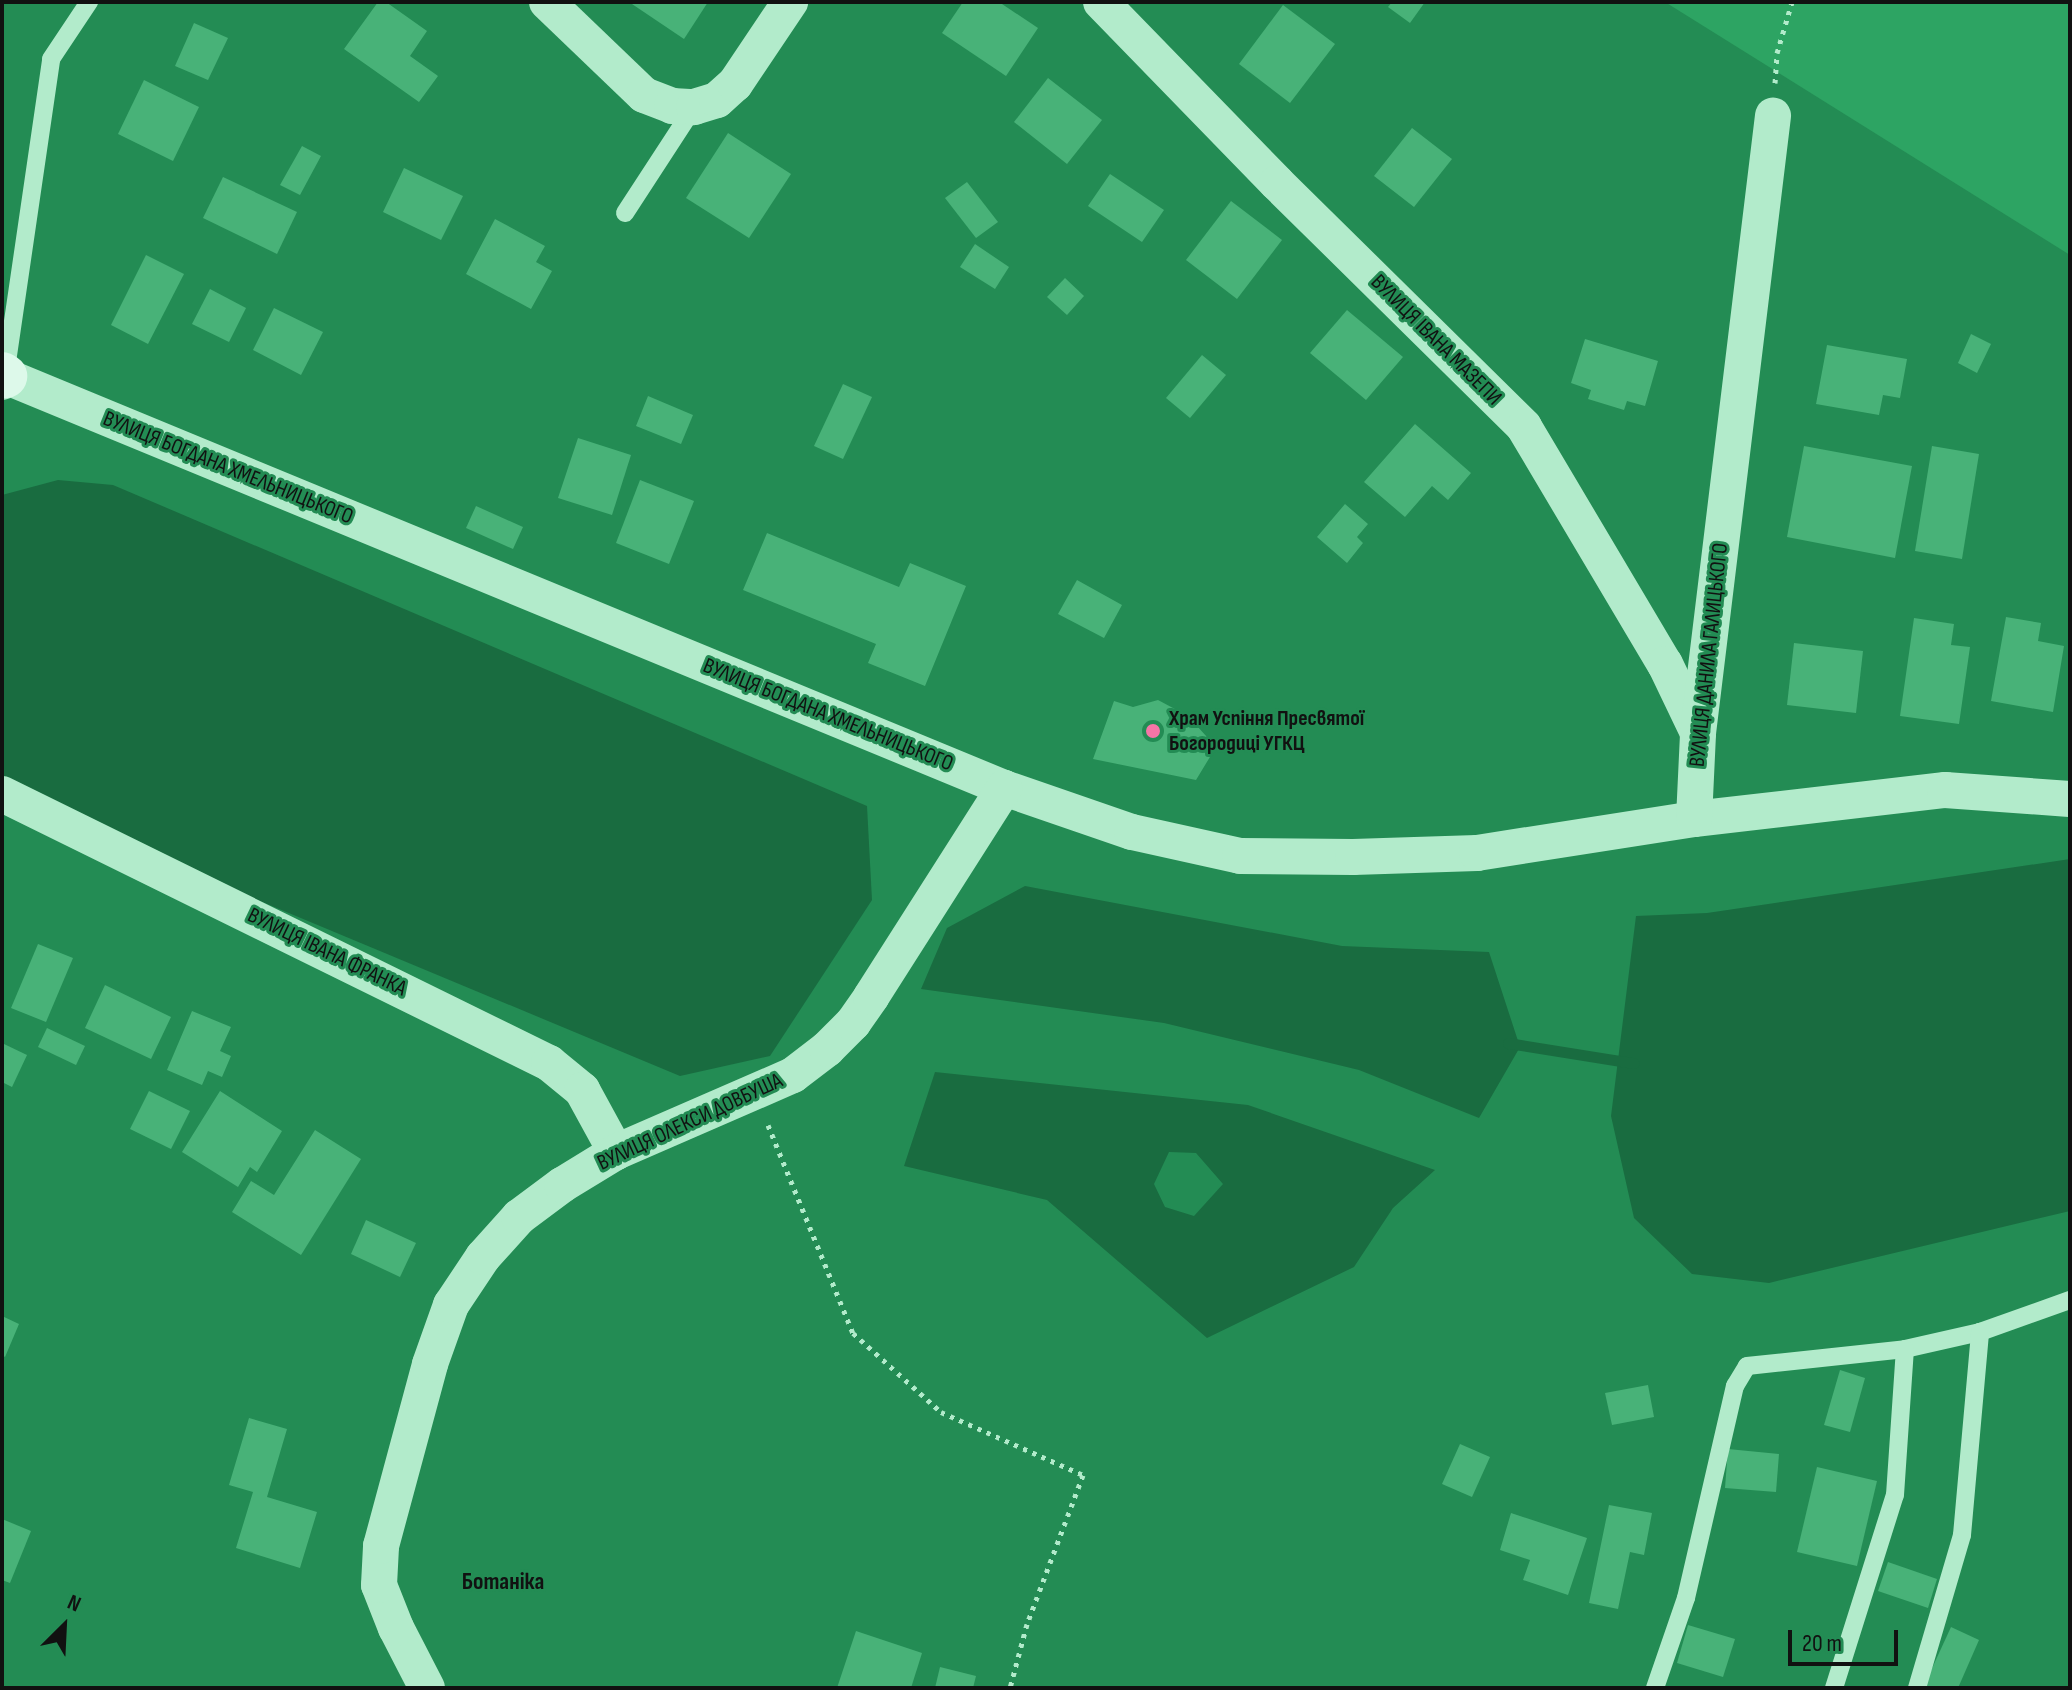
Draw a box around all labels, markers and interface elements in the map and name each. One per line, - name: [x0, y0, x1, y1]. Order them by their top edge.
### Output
- street label: ВУЛИЦЯ ІВАНА МАЗЕПИ: [1365, 269, 1507, 411]
- street label: ВУЛИЦЯ БОГДАНА ХМЕЛЬНИЦЬКОГО: [99, 406, 357, 530]
- street label: ВУЛИЦЯ ДАНИЛА ГАЛИЦЬКОГО: [1684, 542, 1734, 768]
- street label: ВУЛИЦЯ БОГДАНА ХМЕЛЬНИЦЬКОГО: [699, 653, 957, 777]
- place label: Храм Успіння Пресвятої Богородиці УГКЦ: [1169, 705, 1364, 756]
- marker: Храм Успіння Пресвятої Богородиці УГКЦ: [1144, 722, 1162, 740]
- street label: ВУЛИЦЯ ІВАНА ФРАНКА: [243, 902, 411, 1002]
- street label: ВУЛИЦЯ ОЛЕКСИ ДОВБУША: [593, 1068, 787, 1176]
- district label: Ботаніка: [462, 1568, 544, 1596]
- north arrow: [24, 1586, 104, 1666]
- text: N: [63, 1589, 85, 1618]
- scale bar: [1792, 1614, 1902, 1664]
- text: 20 m: [1802, 1629, 1842, 1658]

